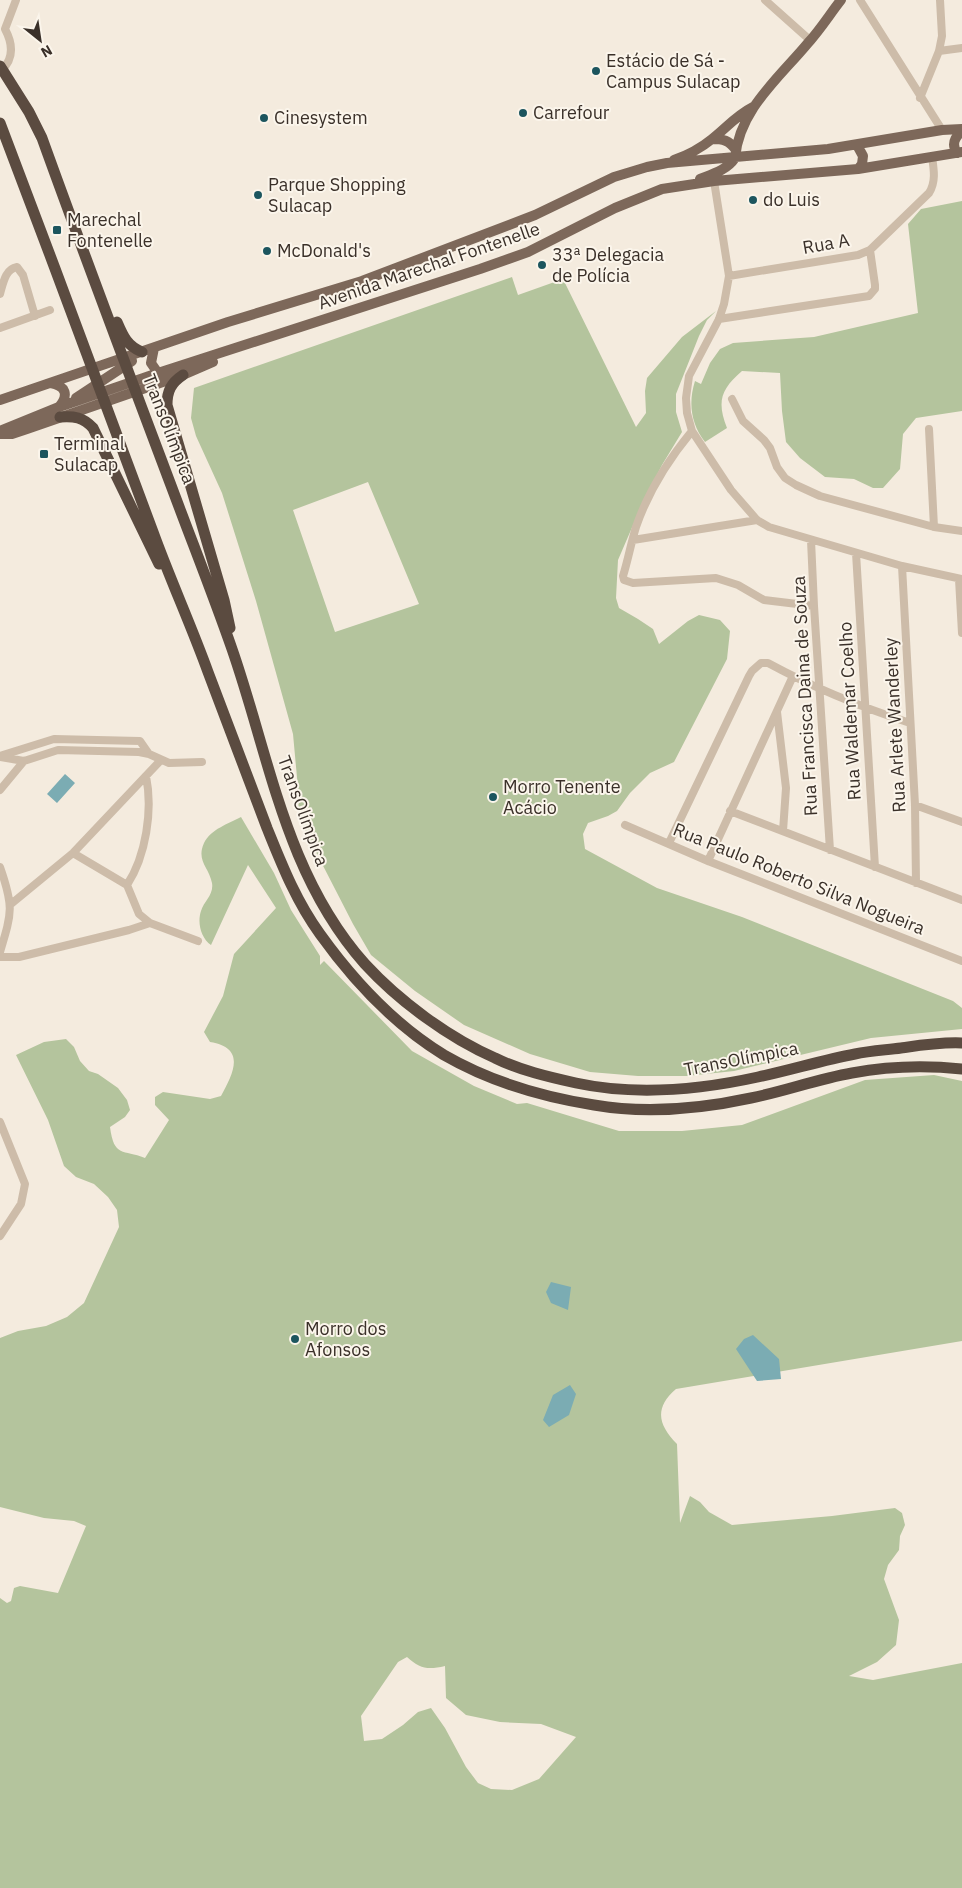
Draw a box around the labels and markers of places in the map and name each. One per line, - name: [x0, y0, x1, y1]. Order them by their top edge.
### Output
- place label: Estácio de Sá - Campus Sulacap: [606, 49, 740, 93]
- marker: Estácio de Sá - Campus Sulacap: [590, 65, 602, 77]
- place label: Carrefour: [533, 101, 610, 124]
- place label: Cinesystem: [274, 106, 368, 129]
- marker: Carrefour: [517, 107, 529, 119]
- marker: Cinesystem: [258, 112, 270, 124]
- place label: Parque Shopping Sulacap: [268, 173, 406, 217]
- place label: do Luis: [763, 188, 820, 211]
- marker: Parque Shopping Sulacap: [252, 189, 264, 201]
- marker: do Luis: [747, 194, 759, 206]
- place label: Marechal Fontenelle: [67, 208, 153, 252]
- marker: Marechal Fontenelle: [51, 224, 63, 236]
- place label: McDonald's: [277, 239, 371, 262]
- place label: 33ª Delegacia de Polícia: [552, 243, 664, 287]
- marker: McDonald's: [261, 245, 273, 257]
- marker: 33ª Delegacia de Polícia: [536, 259, 548, 271]
- place label: Terminal Sulacap: [54, 432, 125, 476]
- marker: Terminal Sulacap: [38, 448, 50, 460]
- place label: Morro Tenente Acácio: [503, 775, 621, 819]
- marker: Morro Tenente Acácio: [487, 791, 499, 803]
- place label: Morro dos Afonsos: [305, 1317, 386, 1361]
- marker: Morro dos Afonsos: [289, 1333, 301, 1345]

